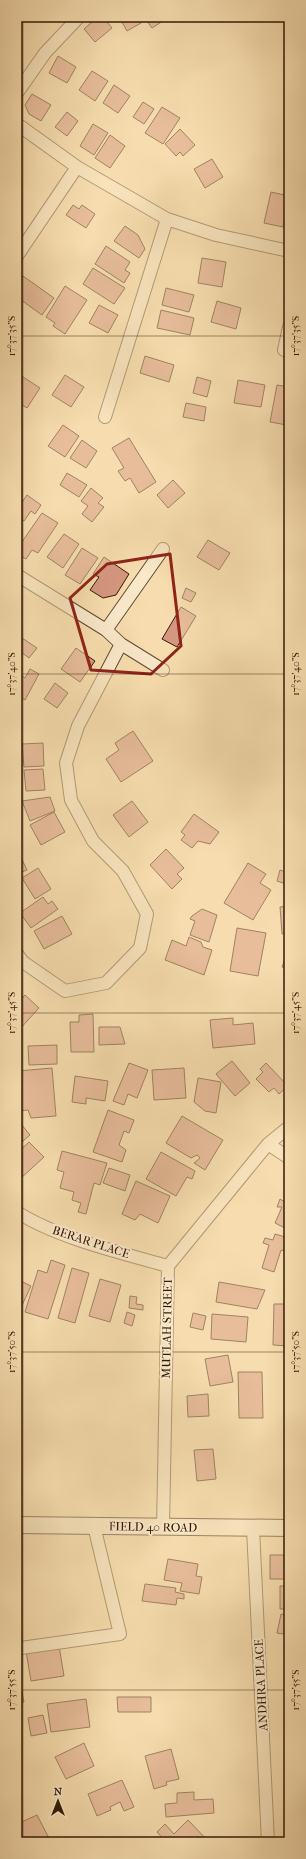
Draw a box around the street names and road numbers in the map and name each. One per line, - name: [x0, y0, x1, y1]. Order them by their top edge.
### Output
- street label: BERAR PLACE: [51, 1223, 131, 1261]
- street label: MUTLAH STREET: [159, 1276, 175, 1379]
- street label: FIELD 40 ROAD: [109, 1519, 197, 1535]
- street label: ANDHRA PLACE: [252, 1639, 270, 1732]

